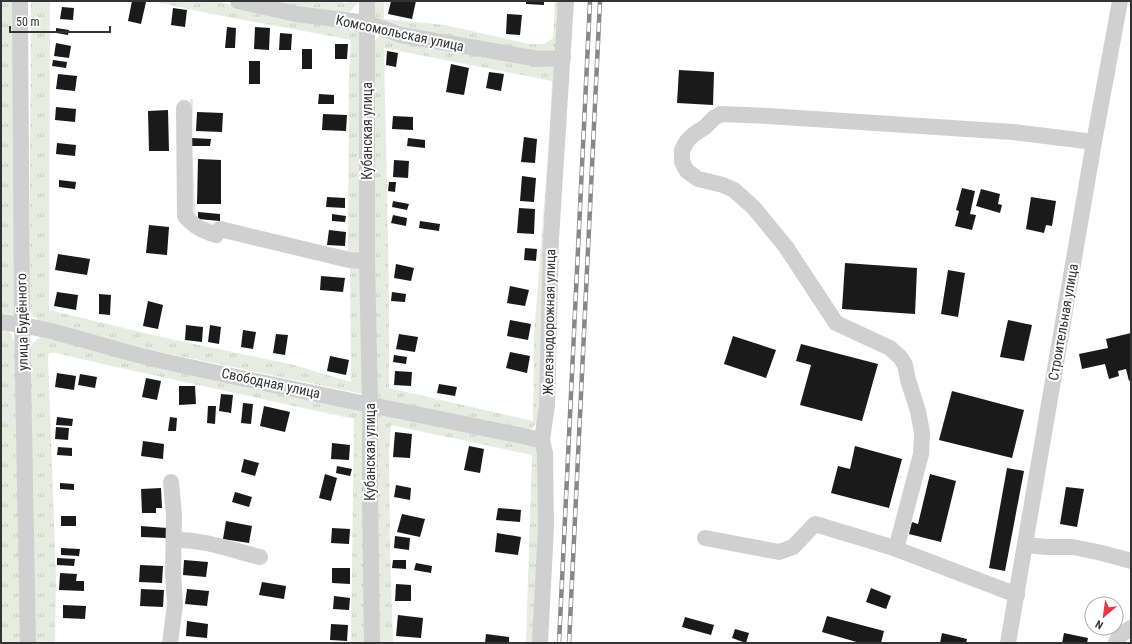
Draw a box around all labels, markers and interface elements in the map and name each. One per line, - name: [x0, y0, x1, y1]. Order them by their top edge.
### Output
- scale bar: [10, 8, 110, 34]
- street label: Комсомольская улица: [334, 12, 466, 54]
- text: 50 m: [16, 15, 40, 29]
- street label: Кубанская улица: [359, 82, 375, 180]
- street label: Железнодорожная улица: [540, 249, 558, 395]
- street label: Строительная улица: [1045, 262, 1081, 382]
- street label: улица Будённого: [13, 273, 31, 371]
- street label: Свободная улица: [220, 365, 322, 401]
- street label: Кубанская улица: [362, 403, 378, 501]
- north arrow: [1084, 596, 1124, 636]
- text: N: [1093, 617, 1105, 632]

